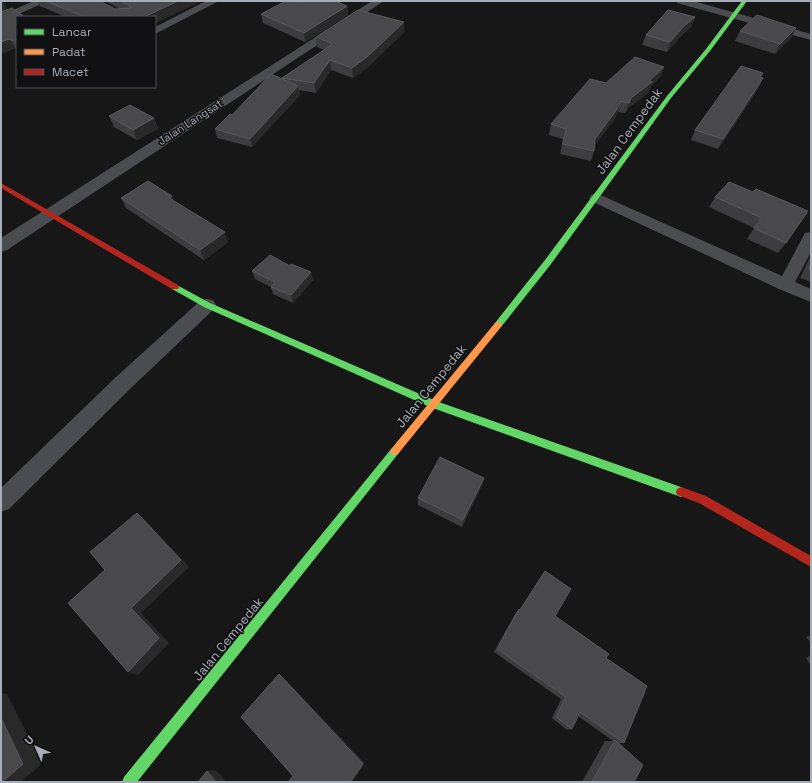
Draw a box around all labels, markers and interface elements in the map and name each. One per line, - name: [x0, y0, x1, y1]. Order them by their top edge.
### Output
- legend: [16, 16, 156, 88]
- text: Lancar: [52, 24, 92, 40]
- text: Padat: [52, 44, 86, 60]
- text: Macet: [52, 64, 89, 80]
- street label: Jalan Cempedak: [592, 84, 666, 178]
- street label: Jalan Langsat: [155, 96, 225, 148]
- street label: Jalan Cempedak: [392, 341, 470, 431]
- street label: Jalan Cempedak: [189, 594, 267, 684]
- north arrow: [16, 727, 56, 767]
- text: U: [21, 732, 36, 747]

